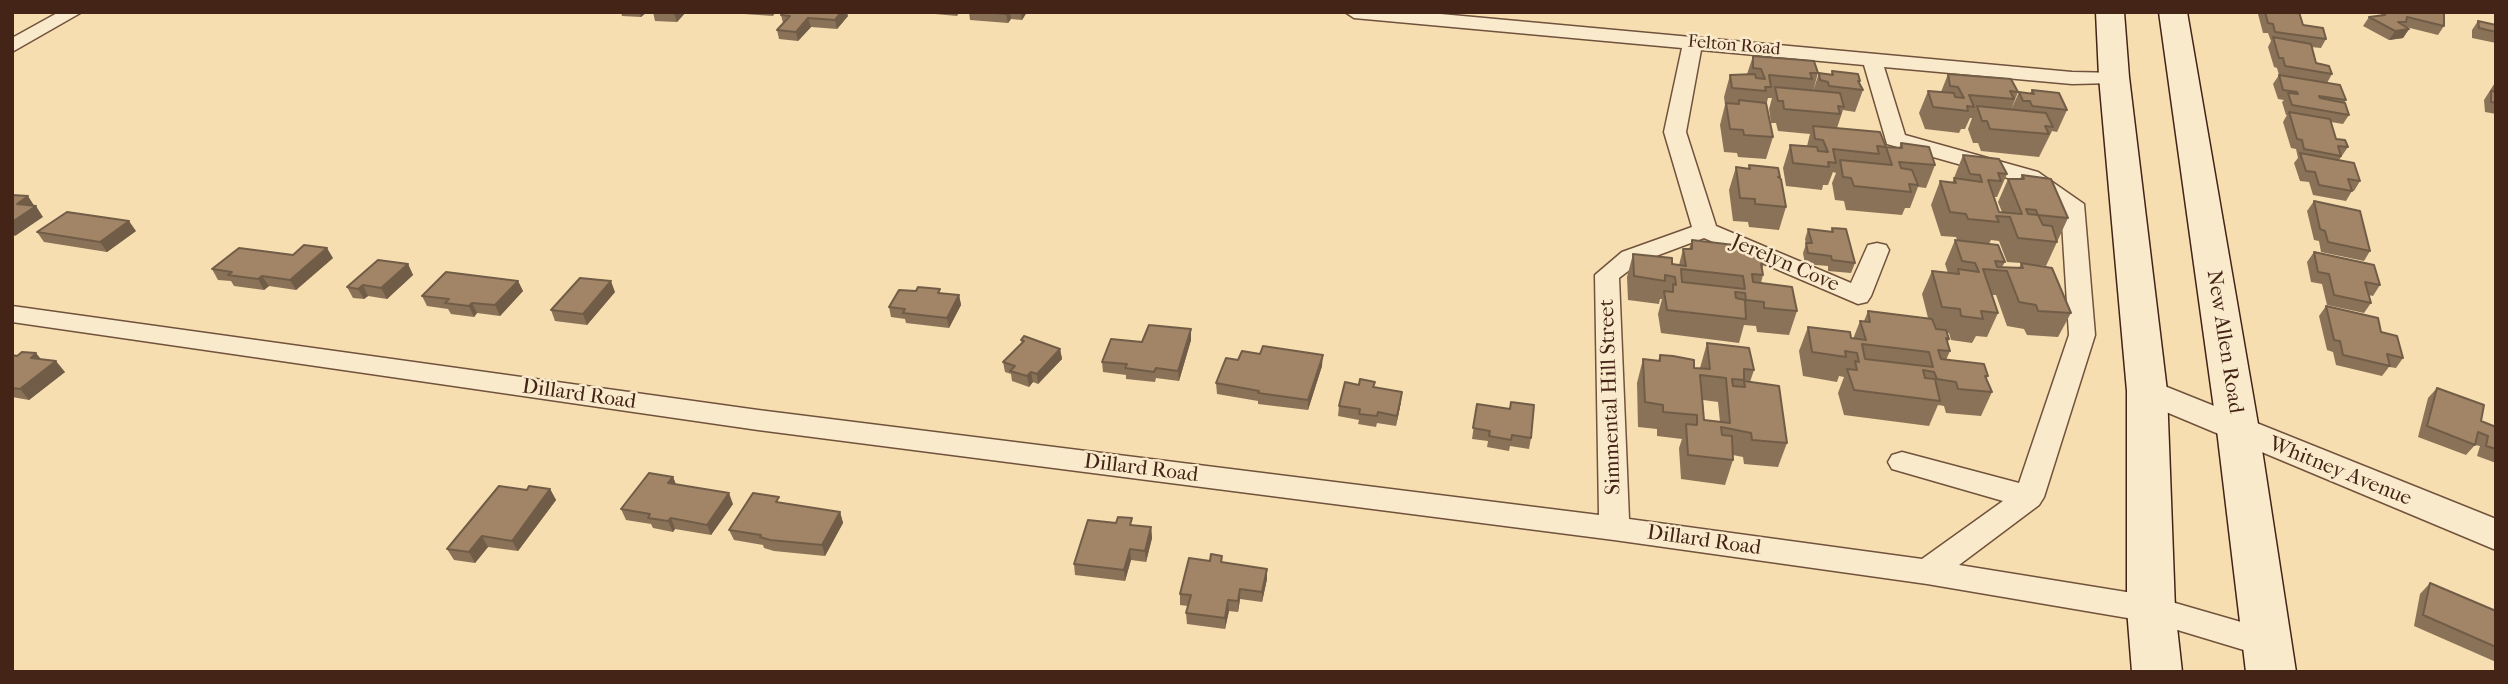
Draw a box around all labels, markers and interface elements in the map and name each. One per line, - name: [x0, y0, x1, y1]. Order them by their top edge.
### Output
- street label: Felton Road: [1687, 31, 1781, 61]
- street label: Jerelyn Cove: [1727, 230, 1843, 298]
- street label: New Allen Road: [2200, 269, 2248, 415]
- street label: Simmental Hill Street: [1595, 299, 1627, 495]
- street label: Dillard Road: [520, 375, 638, 415]
- street label: Whitney Avenue: [2265, 432, 2415, 512]
- street label: Dillard Road: [1082, 449, 1200, 489]
- street label: Dillard Road: [1645, 521, 1763, 561]

